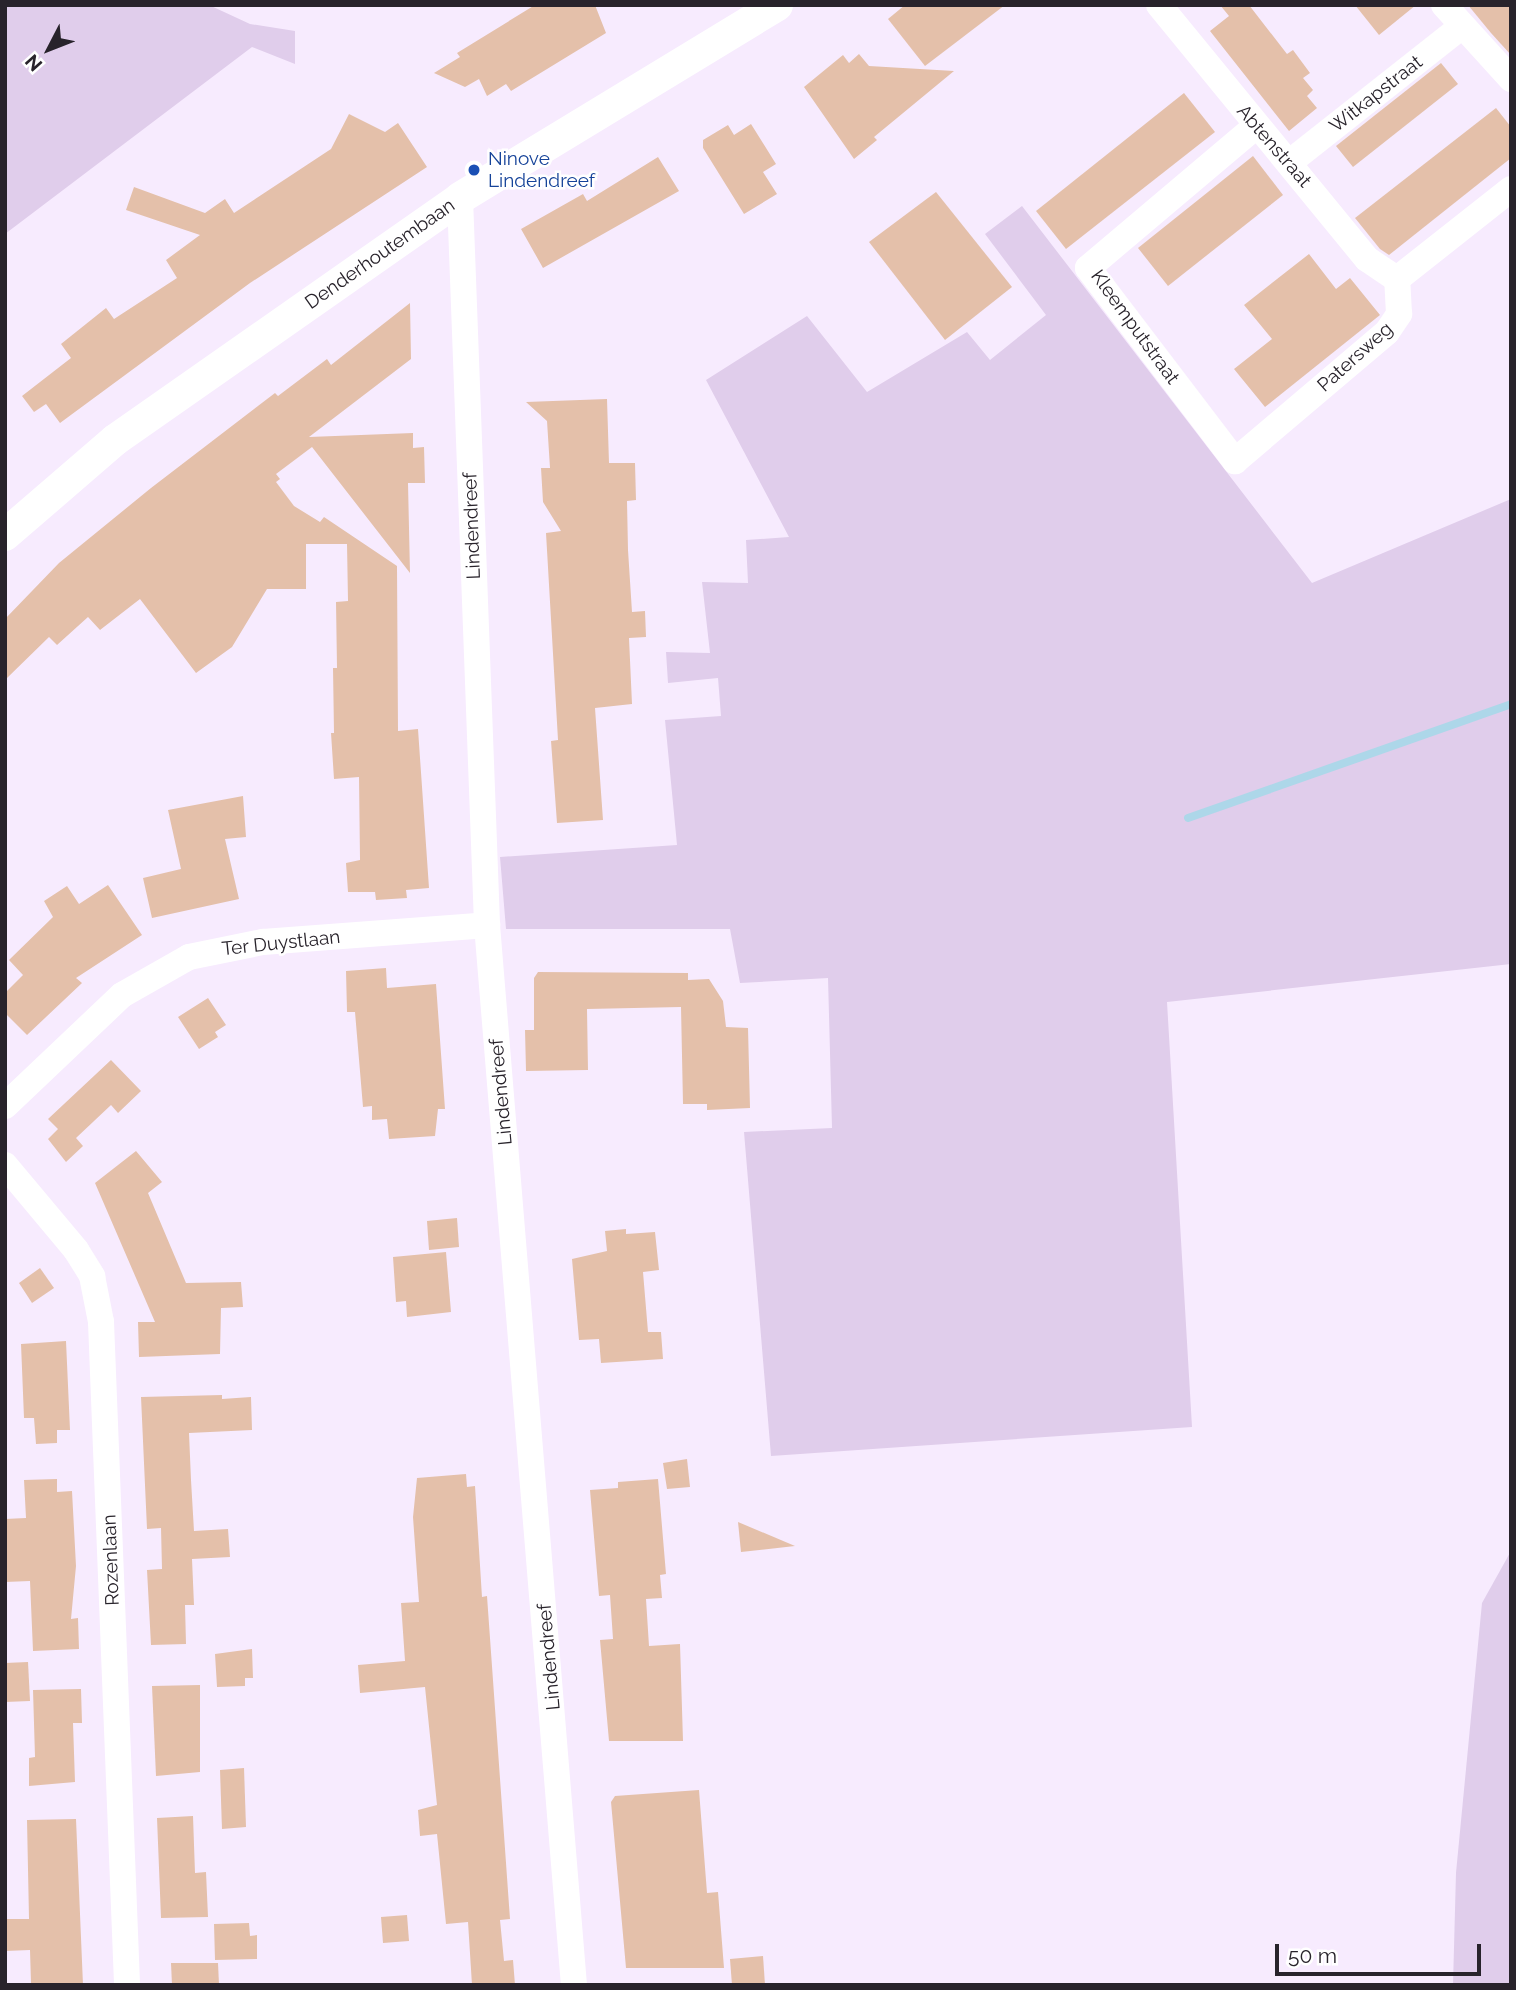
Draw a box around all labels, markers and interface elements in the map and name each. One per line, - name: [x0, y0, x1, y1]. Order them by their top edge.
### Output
- north arrow: [14, 14, 84, 84]
- text: N: [20, 50, 46, 76]
- street label: Witkapstraat: [1325, 51, 1427, 137]
- street label: Abtenstraat: [1232, 100, 1316, 192]
- place label: Ninove Lindendreef: [488, 148, 595, 192]
- marker: Ninove Lindendreef: [466, 162, 482, 178]
- street label: Denderhoutembaan: [301, 194, 459, 314]
- street label: Kleemputstraat: [1086, 265, 1184, 389]
- street label: Patersweg: [1313, 317, 1397, 397]
- street label: Lindendreef: [459, 472, 485, 580]
- street label: Ter Duystlaan: [220, 925, 342, 961]
- street label: Lindendreef: [485, 1038, 517, 1146]
- street label: Rozenlaan: [98, 1514, 124, 1606]
- street label: Lindendreef: [533, 1603, 565, 1711]
- scale bar: [1278, 1930, 1484, 1974]
- text: 50 m: [1288, 1943, 1337, 1968]

